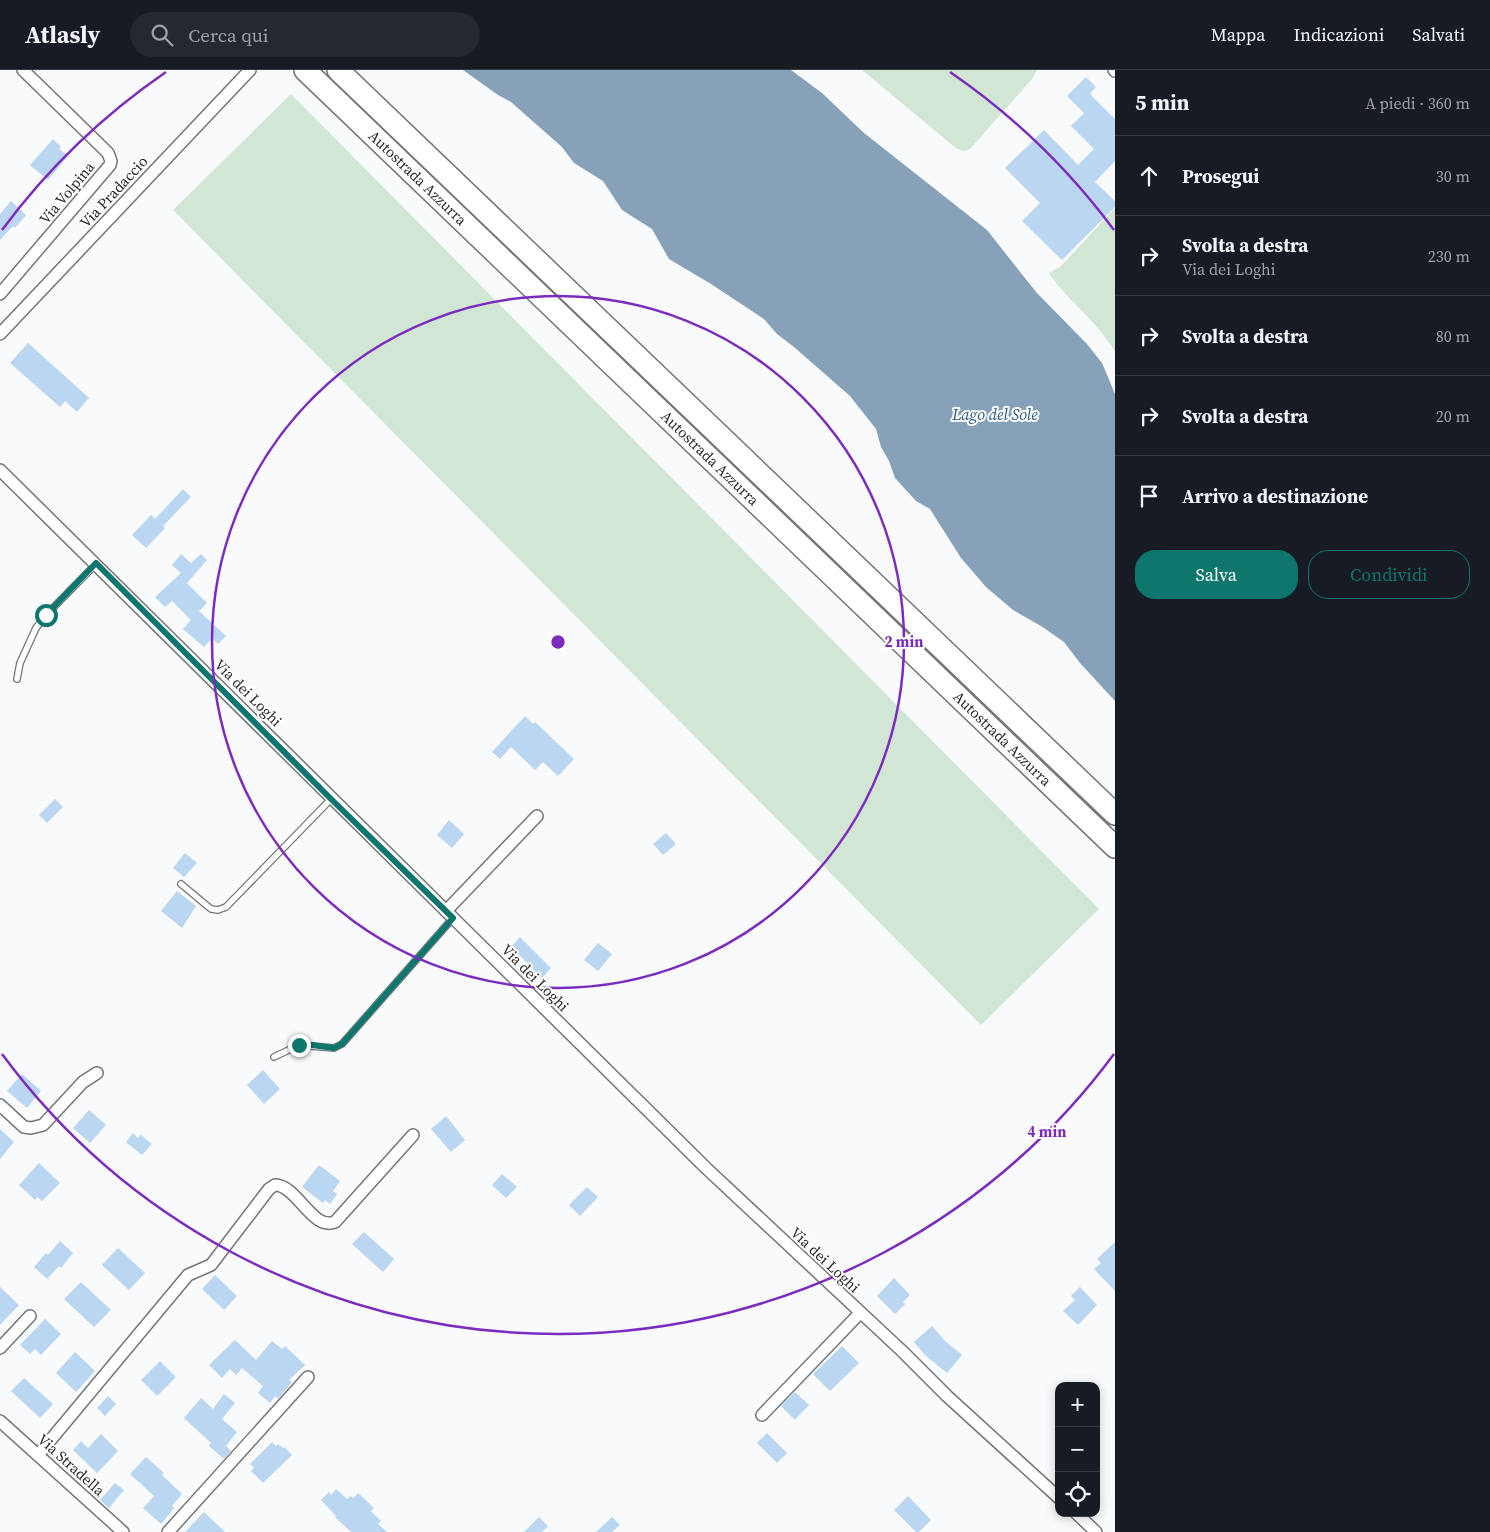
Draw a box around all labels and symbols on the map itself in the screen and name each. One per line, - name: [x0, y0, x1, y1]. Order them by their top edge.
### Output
- street label: Autostrada Azzurra: [364, 125, 472, 230]
- street label: Via Pradaccio: [75, 151, 152, 232]
- street label: Via Volpina: [34, 157, 99, 229]
- water label: Lago del Sole: [951, 403, 1038, 425]
- street label: Autostrada Azzurra: [656, 406, 764, 510]
- route start: [35, 604, 58, 627]
- text: 2 min: [885, 631, 923, 652]
- centre of rings: [549, 633, 567, 651]
- street label: Via dei Loghi: [210, 654, 287, 731]
- street label: Autostrada Azzurra: [949, 686, 1056, 791]
- street label: Via dei Loghi: [497, 939, 574, 1016]
- route end: [288, 1034, 311, 1057]
- text: 4 min: [1028, 1121, 1066, 1142]
- street label: Via dei Loghi: [786, 1222, 865, 1297]
- street label: Via Stradella: [33, 1429, 110, 1501]

